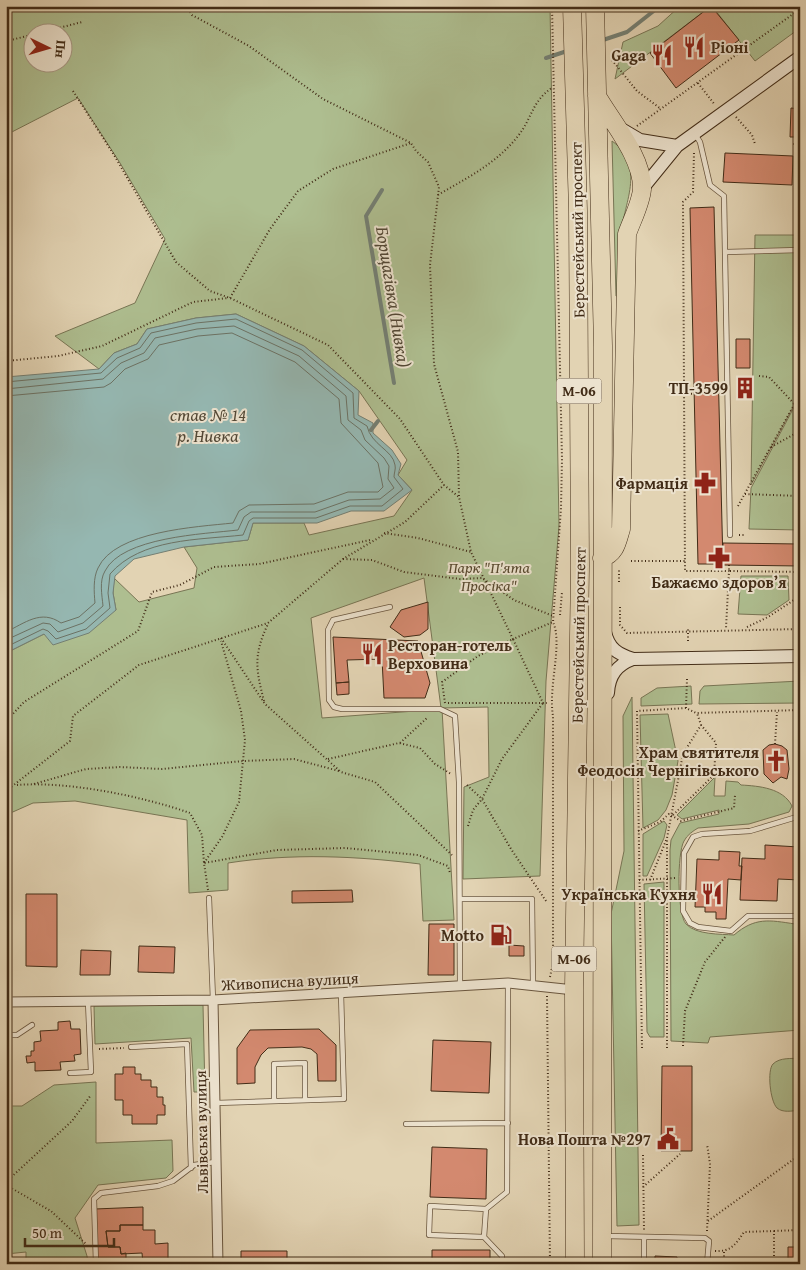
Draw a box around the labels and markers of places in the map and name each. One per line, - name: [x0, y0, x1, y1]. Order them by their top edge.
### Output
- restaurant icon: Ріоні: [681, 34, 707, 60]
- place label: Ріоні: [711, 35, 749, 59]
- restaurant icon: Gaga: [649, 42, 675, 68]
- place label: Gaga: [611, 43, 647, 67]
- building icon: ТП-3599: [732, 375, 758, 401]
- place label: ТП-3599: [669, 376, 728, 400]
- pharmacy icon: Фармація: [692, 470, 718, 496]
- place label: Фармація: [616, 471, 688, 495]
- pharmacy icon: Бажаємо здоровʼя: [706, 545, 732, 571]
- place label: Бажаємо здоровʼя: [652, 570, 787, 594]
- place label: Ресторан-готель Верховина: [388, 633, 512, 675]
- restaurant icon: Ресторан-готель Верховина: [359, 641, 385, 667]
- place label: Храм святителя Феодосія Чернігівського: [578, 740, 759, 782]
- church icon: Храм святителя Феодосія Чернігівського: [763, 748, 789, 774]
- restaurant icon: Українська Кухня: [699, 881, 725, 907]
- place label: Українська Кухня: [562, 882, 696, 906]
- fuel station icon: Motto: [488, 922, 514, 948]
- place label: Motto: [441, 923, 484, 947]
- public building icon: Нова Пошта №297: [655, 1126, 681, 1152]
- place label: Нова Пошта №297: [518, 1127, 651, 1151]

